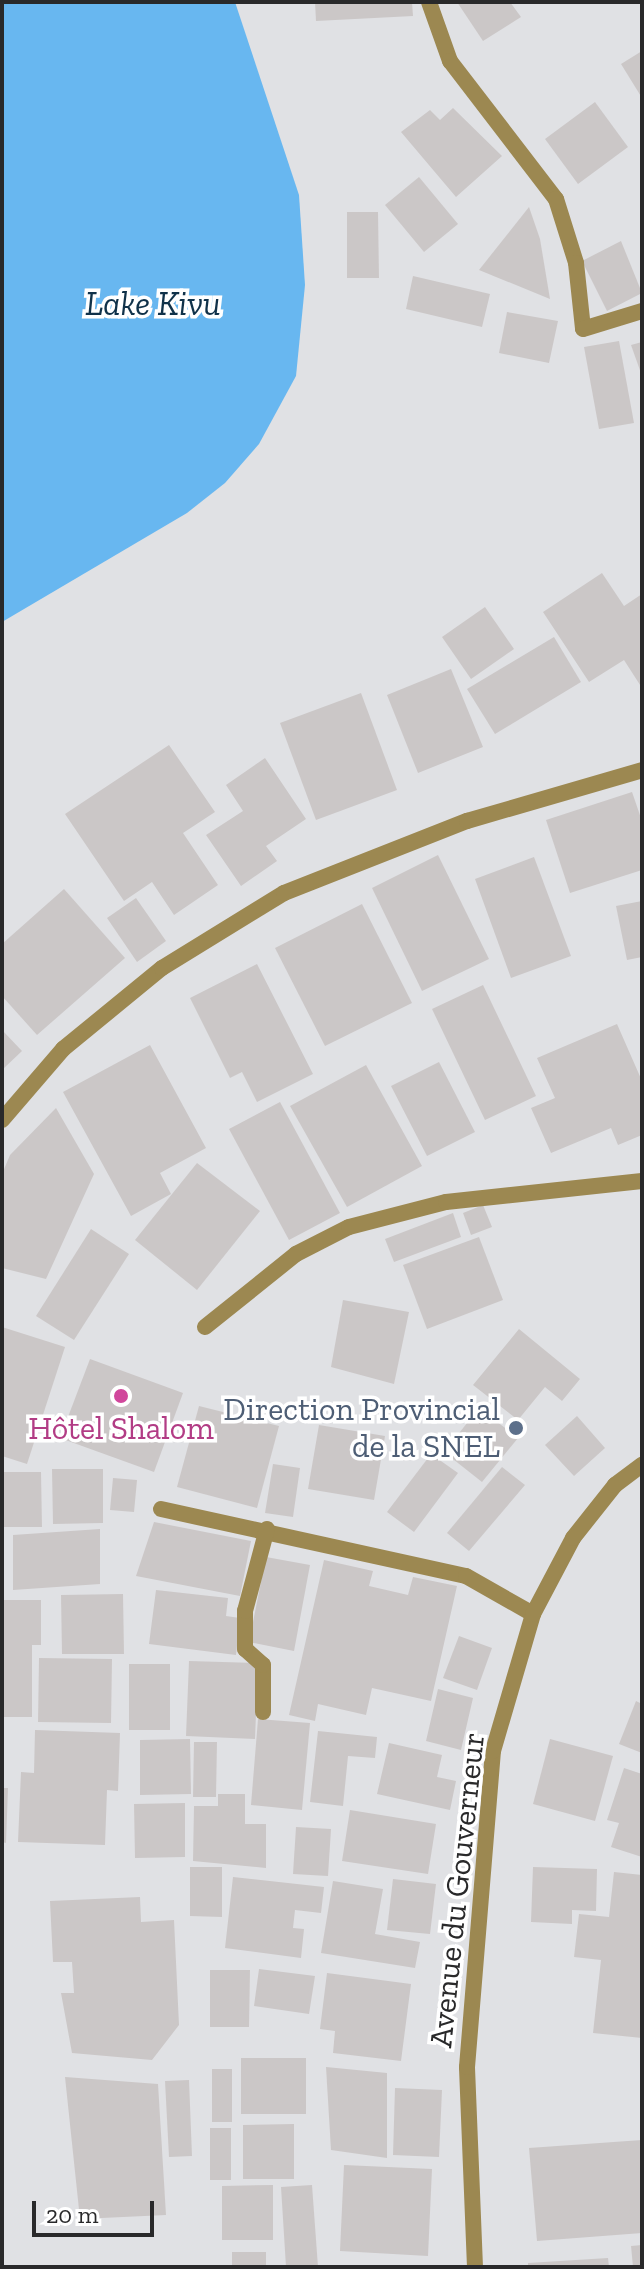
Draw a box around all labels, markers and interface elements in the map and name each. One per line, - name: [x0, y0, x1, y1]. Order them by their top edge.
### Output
- water label: Lake Kivu: [85, 284, 221, 324]
- marker: Hôtel Shalom: [112, 1387, 130, 1405]
- place label: Direction Provincial de la SNEL: [223, 1391, 500, 1466]
- place label: Hôtel Shalom: [28, 1409, 214, 1447]
- marker: Direction Provincial de la SNEL: [507, 1419, 525, 1437]
- street label: Avenue du Gouverneur: [421, 1731, 493, 2049]
- scale bar: [36, 2185, 158, 2235]
- text: 20 m: [46, 2200, 98, 2229]

